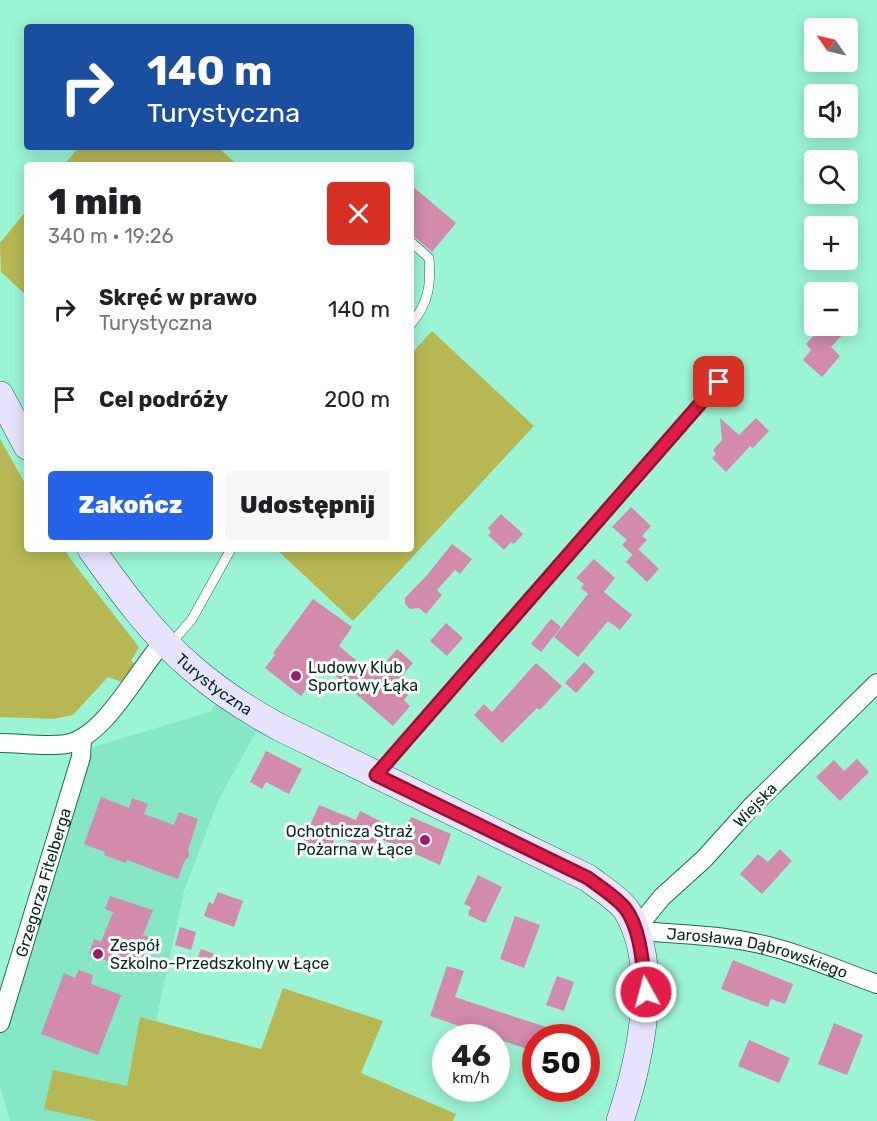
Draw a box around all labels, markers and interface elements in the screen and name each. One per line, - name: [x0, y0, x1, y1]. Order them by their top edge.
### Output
- north arrow: [804, 18, 858, 72]
- map controls: [804, 18, 858, 336]
- text: 140 m: [147, 46, 273, 96]
- icon: right: [48, 48, 126, 126]
- button: sound: [804, 84, 858, 138]
- text: Turystyczna: [147, 97, 300, 129]
- button: search: [804, 150, 858, 204]
- text: 1 min: [48, 180, 142, 223]
- button: close: [327, 182, 390, 245]
- button: +: [804, 216, 858, 270]
- text: 340 m · 19:26: [48, 224, 174, 248]
- button: −: [804, 282, 858, 336]
- text: Skręć w prawo: [99, 284, 257, 311]
- icon: right: [48, 293, 81, 326]
- text: 140 m: [328, 296, 390, 323]
- text: Turystyczna: [99, 311, 212, 335]
- pin: [693, 356, 744, 407]
- icon: arrive: [702, 365, 735, 398]
- icon: arrive: [48, 383, 81, 416]
- text: Cel podróży: [99, 386, 228, 413]
- text: 200 m: [324, 386, 390, 413]
- button: Zakończ: [48, 471, 213, 540]
- button: Udostępnij: [225, 471, 390, 540]
- street label: Turystyczna: [172, 649, 256, 719]
- place label: Ludowy Klub Sportowy Łąka: [308, 658, 418, 695]
- marker: Ludowy Klub Sportowy Łąka: [289, 669, 303, 683]
- street label: Wiejska: [729, 779, 781, 831]
- street label: Grzegorza Fitelberga: [11, 805, 74, 959]
- place label: Ochotnicza Straż Pożarna w Łące: [286, 822, 413, 859]
- marker: Ochotnicza Straż Pożarna w Łące: [418, 833, 432, 847]
- street label: Jarosława Dąbrowskiego: [666, 924, 851, 982]
- place label: Zespół Szkolno-Przedszkolny w Łące: [110, 936, 329, 973]
- marker: Zespół Szkolno-Przedszkolny w Łące: [91, 947, 105, 961]
- position arrow: [614, 960, 678, 1024]
- speed limit sign: 50: [522, 1024, 600, 1102]
- text: 46: [451, 1038, 491, 1074]
- text: km/h: [452, 1069, 490, 1087]

